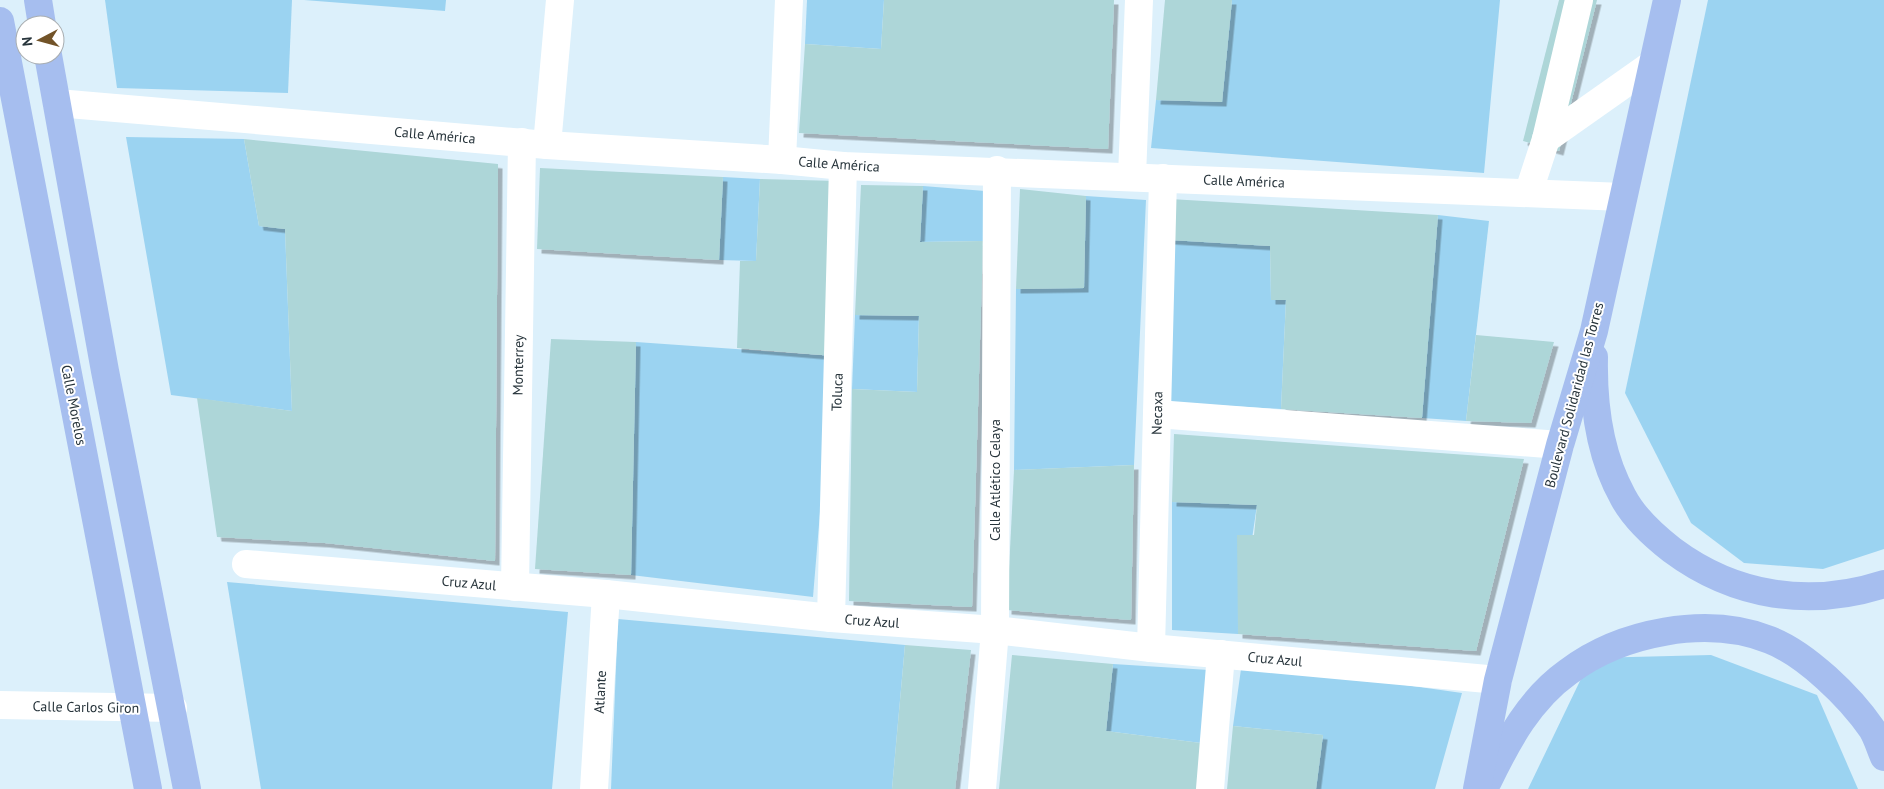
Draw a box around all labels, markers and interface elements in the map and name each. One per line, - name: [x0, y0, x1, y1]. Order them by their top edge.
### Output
- north arrow: [15, 15, 65, 65]
- text: N: [18, 36, 37, 47]
- street label: Calle América: [394, 122, 477, 148]
- street label: Calle América: [798, 152, 880, 176]
- street label: Calle América: [1203, 171, 1285, 191]
- street label: Boulevard Solidaridad las Torres: [1541, 300, 1608, 490]
- street label: Monterrey: [508, 334, 528, 396]
- street label: Calle Morelos: [57, 363, 91, 447]
- street label: Toluca: [827, 372, 847, 411]
- street label: Necaxa: [1148, 391, 1166, 435]
- street label: Calle Atlético Celaya: [986, 419, 1004, 541]
- street label: Cruz Azul: [441, 572, 497, 594]
- street label: Cruz Azul: [844, 610, 900, 632]
- street label: Cruz Azul: [1247, 648, 1303, 670]
- street label: Atlante: [590, 670, 610, 714]
- street label: Calle Carlos Giron: [33, 697, 139, 717]

